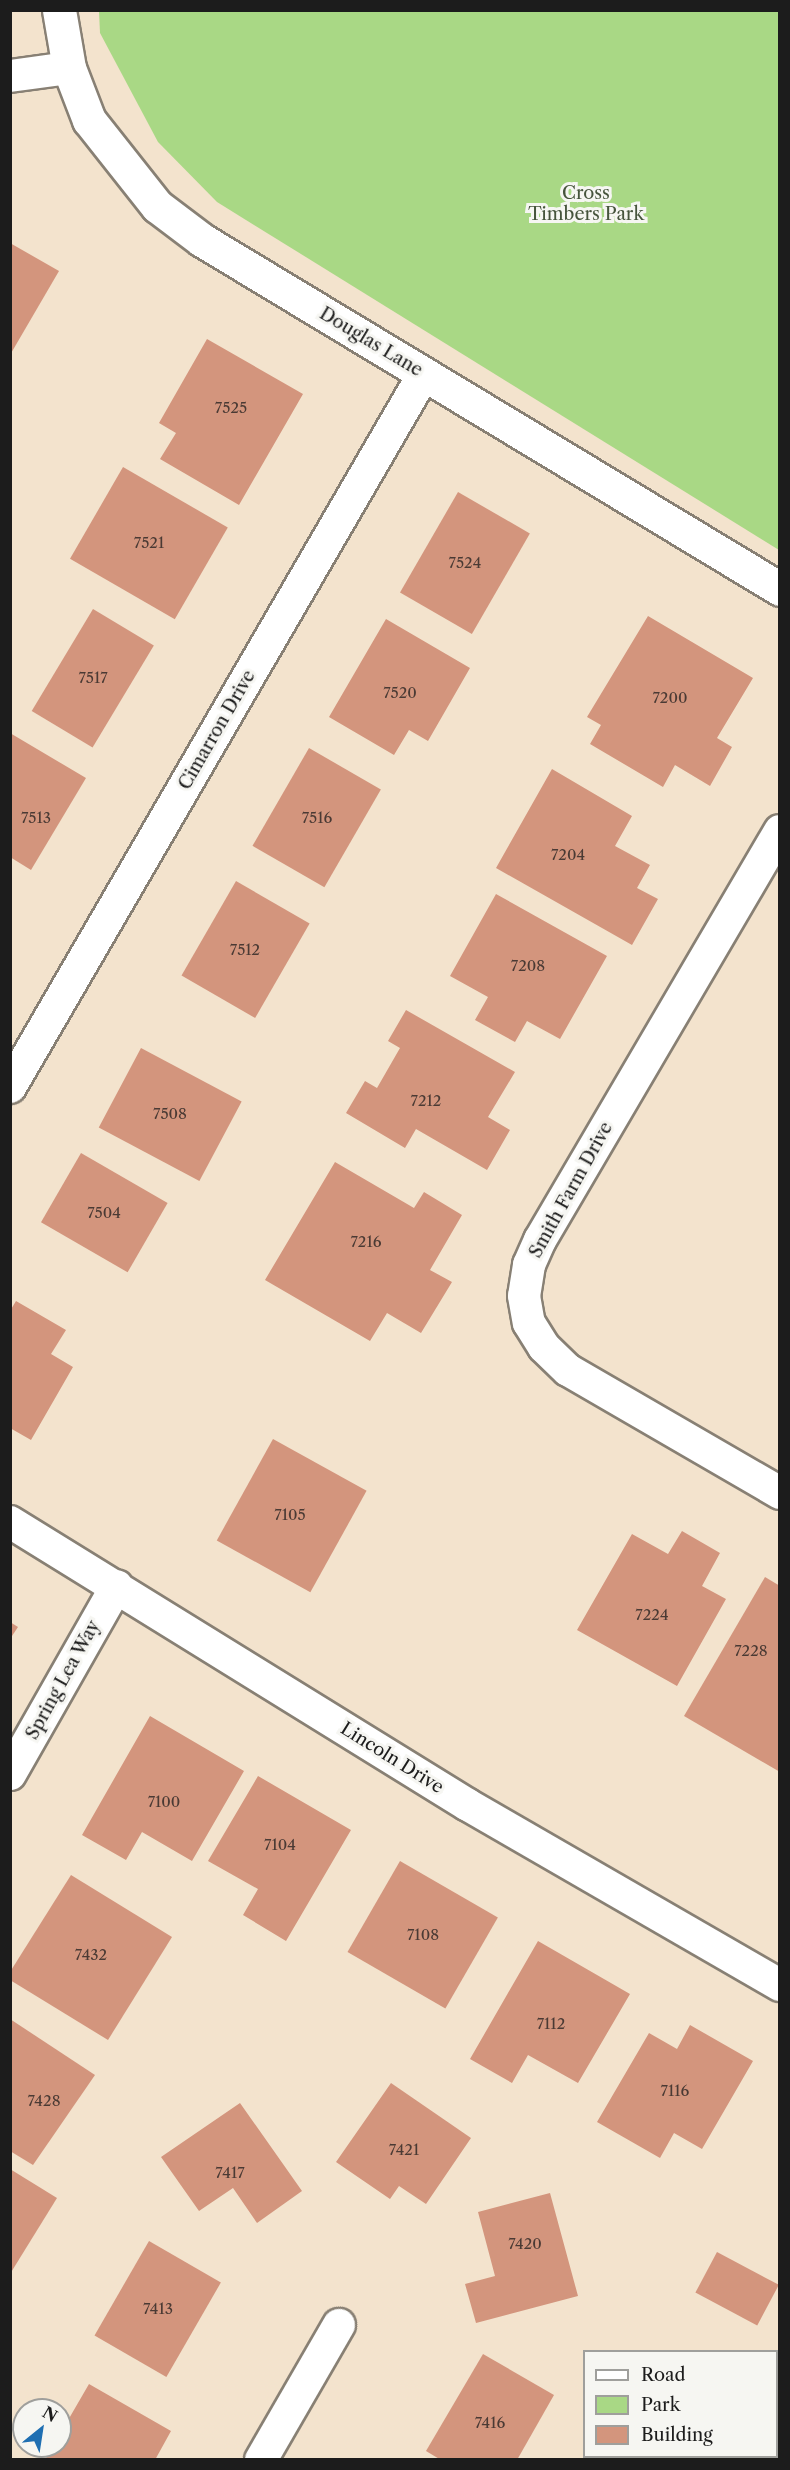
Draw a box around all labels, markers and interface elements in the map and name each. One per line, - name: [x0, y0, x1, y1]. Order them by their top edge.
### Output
- park label: Cross Timbers Park: [528, 183, 644, 226]
- street label: Douglas Lane: [316, 303, 426, 381]
- house number: 7525: [215, 399, 247, 417]
- house number: 7521: [134, 534, 164, 552]
- house number: 7524: [449, 554, 481, 572]
- street label: Cimarron Drive: [174, 666, 260, 794]
- house number: 7517: [78, 669, 108, 687]
- house number: 7520: [383, 684, 417, 702]
- house number: 7200: [652, 689, 688, 707]
- house number: 7513: [21, 809, 51, 827]
- house number: 7516: [302, 809, 332, 827]
- house number: 7204: [551, 846, 585, 864]
- house number: 7512: [230, 941, 260, 959]
- house number: 7208: [511, 957, 545, 975]
- house number: 7212: [411, 1092, 441, 1110]
- house number: 7508: [153, 1105, 187, 1123]
- street label: Smith Farm Drive: [525, 1118, 617, 1262]
- house number: 7504: [87, 1204, 121, 1222]
- house number: 7216: [350, 1233, 382, 1251]
- house number: 7105: [274, 1506, 306, 1524]
- house number: 7224: [635, 1606, 669, 1624]
- street label: Spring Lea Way: [21, 1616, 105, 1744]
- house number: 7228: [734, 1642, 768, 1660]
- street label: Lincoln Drive: [337, 1718, 447, 1798]
- house number: 7100: [148, 1793, 180, 1811]
- house number: 7104: [264, 1836, 296, 1854]
- house number: 7108: [407, 1926, 439, 1944]
- house number: 7432: [75, 1946, 107, 1964]
- house number: 7112: [537, 2015, 565, 2033]
- house number: 7116: [661, 2082, 689, 2100]
- house number: 7428: [27, 2092, 61, 2110]
- house number: 7421: [389, 2141, 419, 2159]
- house number: 7417: [215, 2164, 245, 2182]
- house number: 7420: [508, 2235, 542, 2253]
- house number: 7413: [143, 2300, 173, 2318]
- legend: [583, 2350, 778, 2458]
- text: Road: [641, 2364, 686, 2386]
- text: Park: [641, 2394, 680, 2416]
- north arrow: [12, 2398, 72, 2458]
- text: N: [39, 2402, 61, 2426]
- house number: 7416: [475, 2414, 505, 2432]
- text: Building: [641, 2424, 713, 2446]

